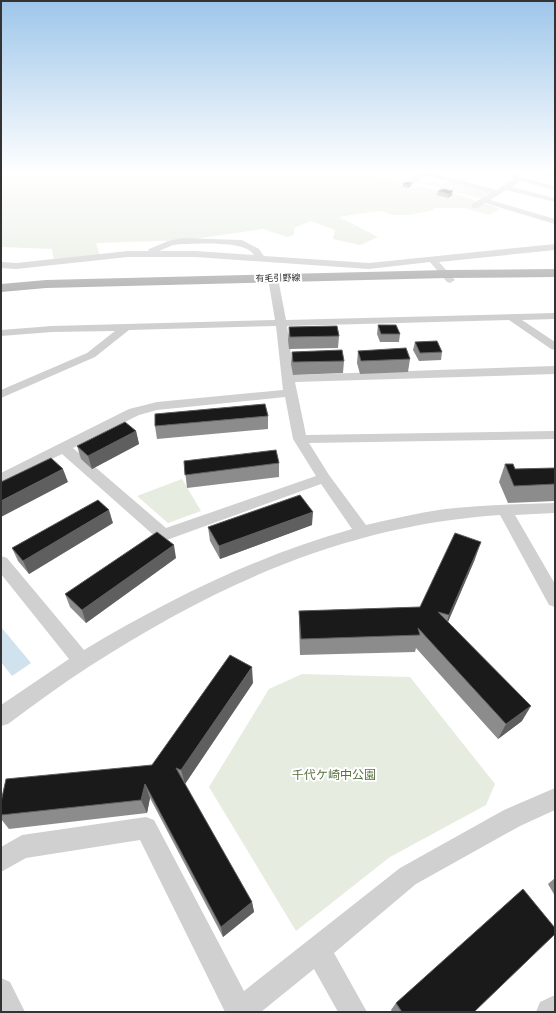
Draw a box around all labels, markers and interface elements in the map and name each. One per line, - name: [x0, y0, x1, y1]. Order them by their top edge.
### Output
- street label: 有毛引野線: [255, 272, 302, 283]
- park label: 千代ケ崎中公園: [292, 767, 376, 782]

